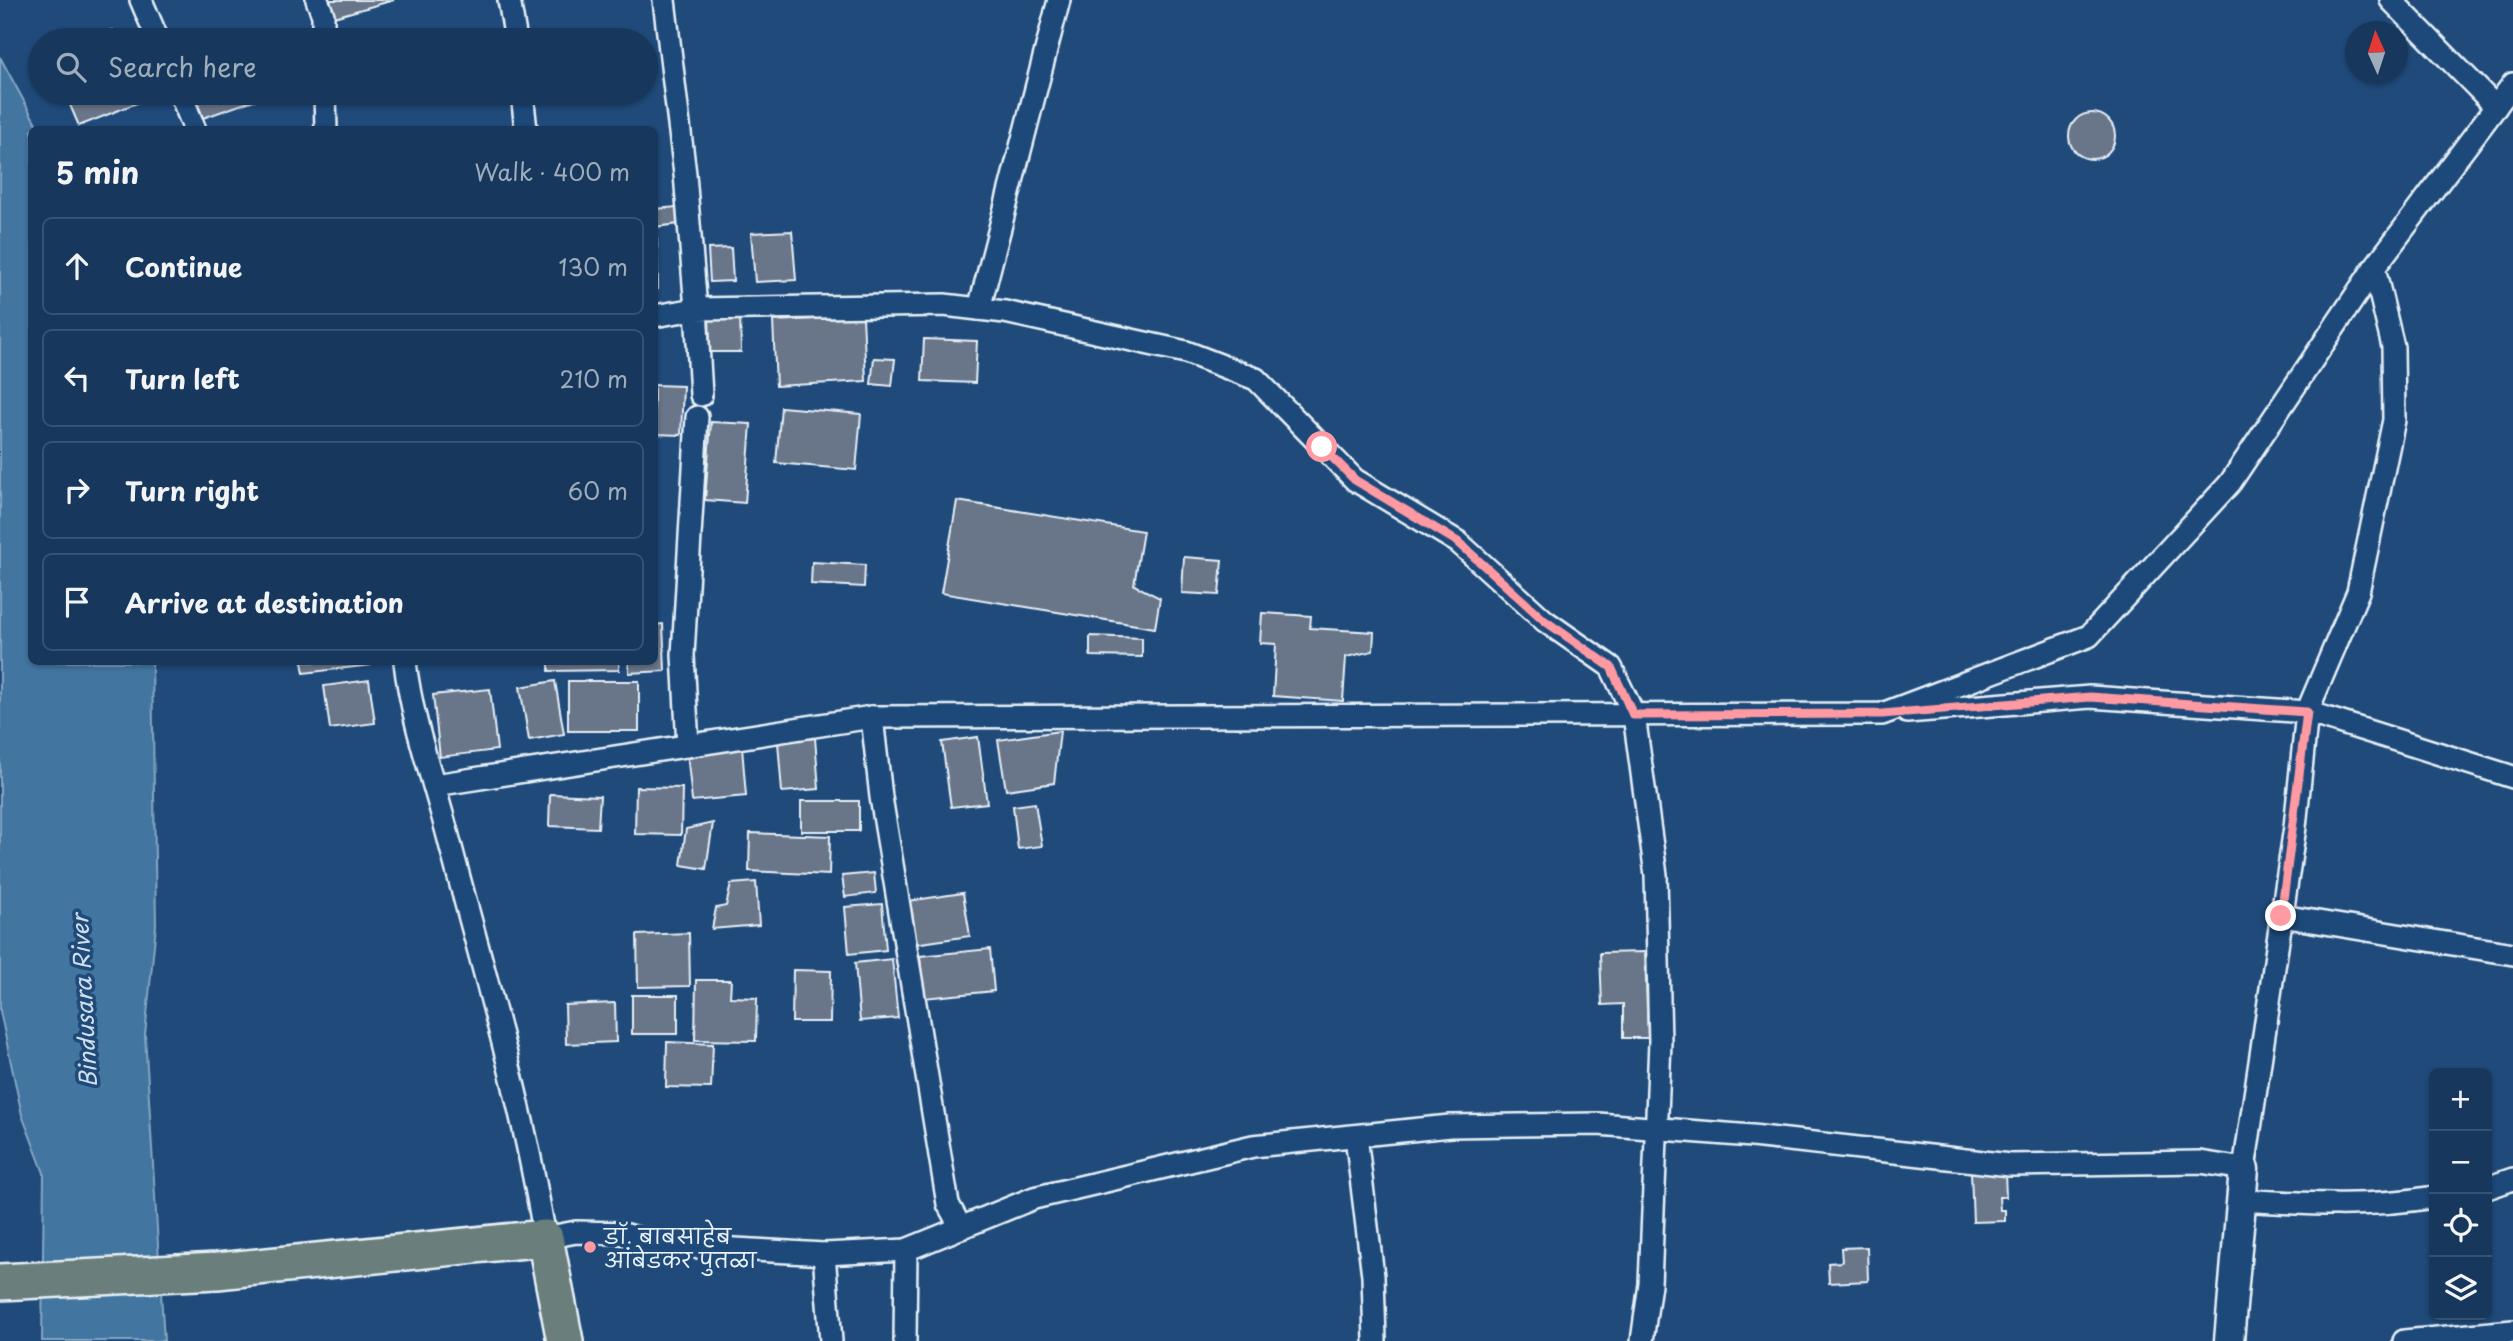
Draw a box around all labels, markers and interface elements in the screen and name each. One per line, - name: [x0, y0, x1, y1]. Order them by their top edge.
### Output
- north arrow: [2345, 21, 2408, 84]
- search box: [28, 28, 658, 105]
- text: Search here: [108, 47, 257, 86]
- icon: search: [52, 48, 90, 86]
- text: 5 min: [56, 149, 139, 194]
- text: Walk · 400 m: [475, 154, 630, 189]
- icon: ahead: [58, 247, 96, 285]
- text: Continue: [125, 247, 242, 286]
- text: 130 m: [558, 249, 628, 284]
- icon: left: [58, 359, 96, 397]
- text: Turn left: [125, 359, 240, 398]
- text: 210 m: [560, 361, 628, 396]
- route start: [1306, 431, 1337, 462]
- icon: right: [58, 471, 96, 509]
- text: Turn right: [125, 471, 259, 510]
- text: 60 m: [568, 473, 628, 508]
- icon: arrive: [58, 583, 96, 621]
- text: Arrive at destination: [125, 583, 404, 622]
- route end: [2265, 900, 2296, 931]
- water label: Bindusara River: [61, 910, 105, 1088]
- map controls: [2429, 1068, 2492, 1320]
- button: +: [2429, 1068, 2492, 1131]
- button: −: [2429, 1131, 2492, 1194]
- button: locate: [2429, 1194, 2492, 1257]
- place label: डॉ. बाबसाहेब आंबेडकर पुतळा: [603, 1219, 758, 1276]
- marker: डॉ. बाबसाहेब आंबेडकर पुतळा: [582, 1239, 598, 1255]
- button: layers: [2429, 1257, 2492, 1320]

